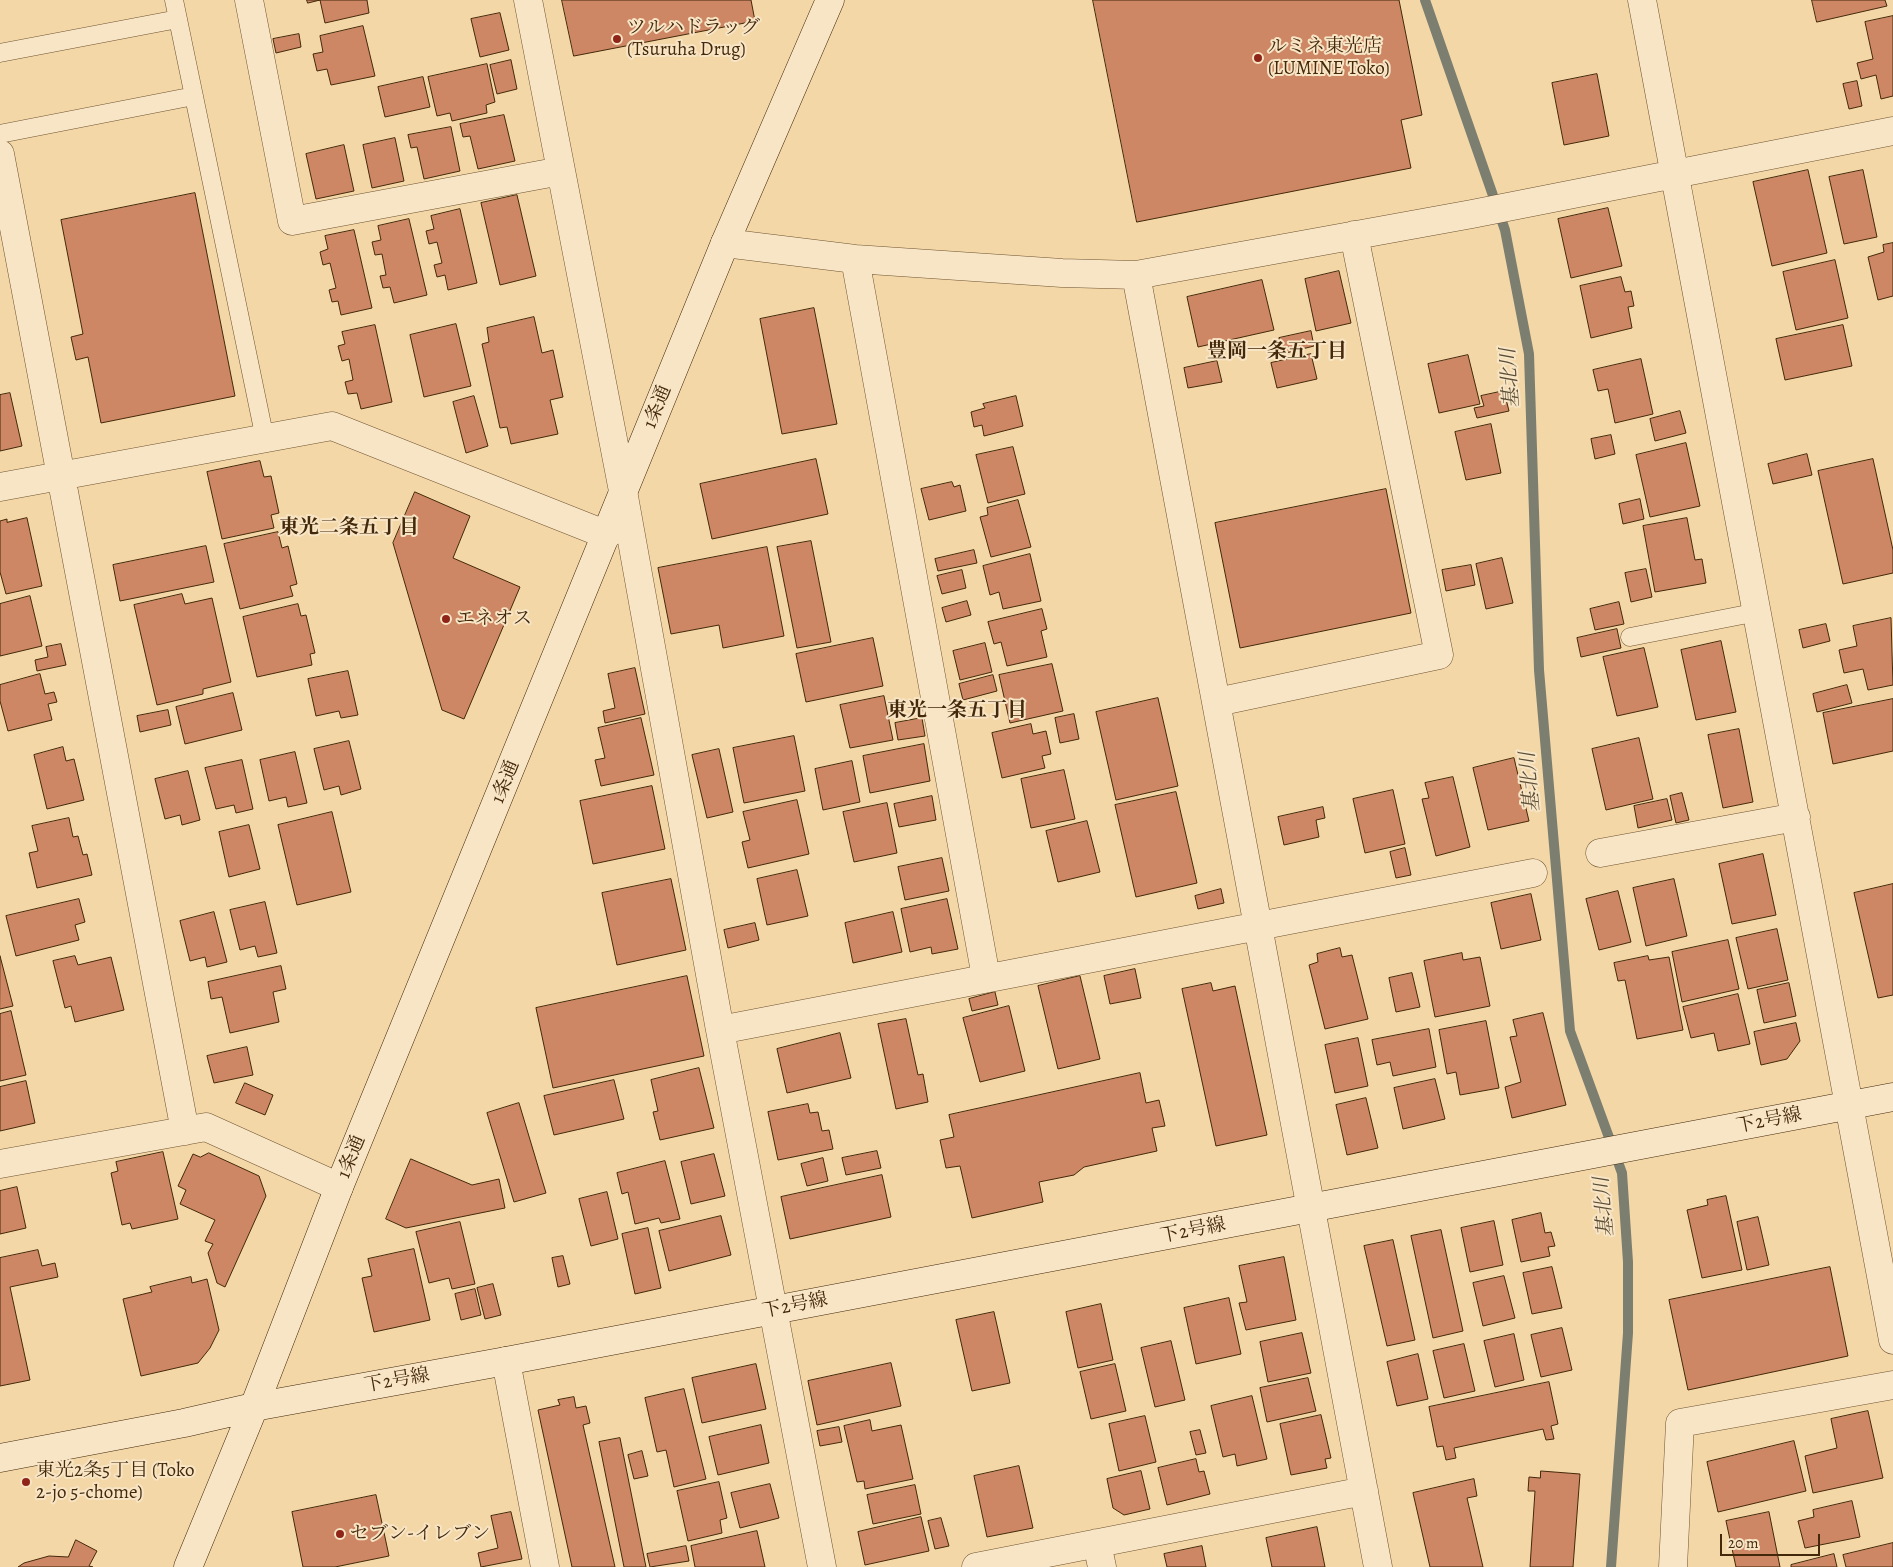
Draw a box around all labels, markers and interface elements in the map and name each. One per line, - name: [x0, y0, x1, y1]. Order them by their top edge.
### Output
- place label: ツルハドラッグ (Tsuruha Drug): [627, 17, 760, 61]
- marker: ツルハドラッグ (Tsuruha Drug): [611, 33, 623, 45]
- place label: ルミネ東光店 (LUMINE Toko): [1268, 36, 1390, 80]
- marker: ルミネ東光店 (LUMINE Toko): [1252, 52, 1264, 64]
- district label: 豊岡一条五丁目: [1207, 340, 1347, 364]
- water label: 基北川: [1497, 347, 1525, 409]
- street label: 1条通: [639, 382, 677, 432]
- district label: 東光二条五丁目: [279, 516, 419, 540]
- place label: エネオス: [456, 608, 532, 630]
- marker: エネオス: [440, 613, 452, 625]
- district label: 東光一条五丁目: [887, 699, 1027, 723]
- water label: 基北川: [1516, 751, 1546, 813]
- street label: 1条通: [487, 757, 525, 807]
- street label: 下2号線: [1734, 1104, 1804, 1138]
- street label: 1条通: [333, 1132, 371, 1182]
- water label: 基北川: [1590, 1176, 1620, 1238]
- street label: 下2号線: [1158, 1214, 1228, 1248]
- street label: 下2号線: [760, 1289, 830, 1323]
- street label: 下2号線: [363, 1364, 431, 1398]
- place label: 東光2条5丁目 (Toko 2-jo 5-chome): [36, 1460, 194, 1504]
- marker: 東光2条5丁目 (Toko 2-jo 5-chome): [20, 1476, 32, 1488]
- place label: セブン-イレブン: [350, 1523, 490, 1545]
- scale bar: [1723, 1524, 1823, 1556]
- marker: セブン-イレブン: [334, 1528, 346, 1540]
- text: 20 m: [1728, 1533, 1759, 1553]

